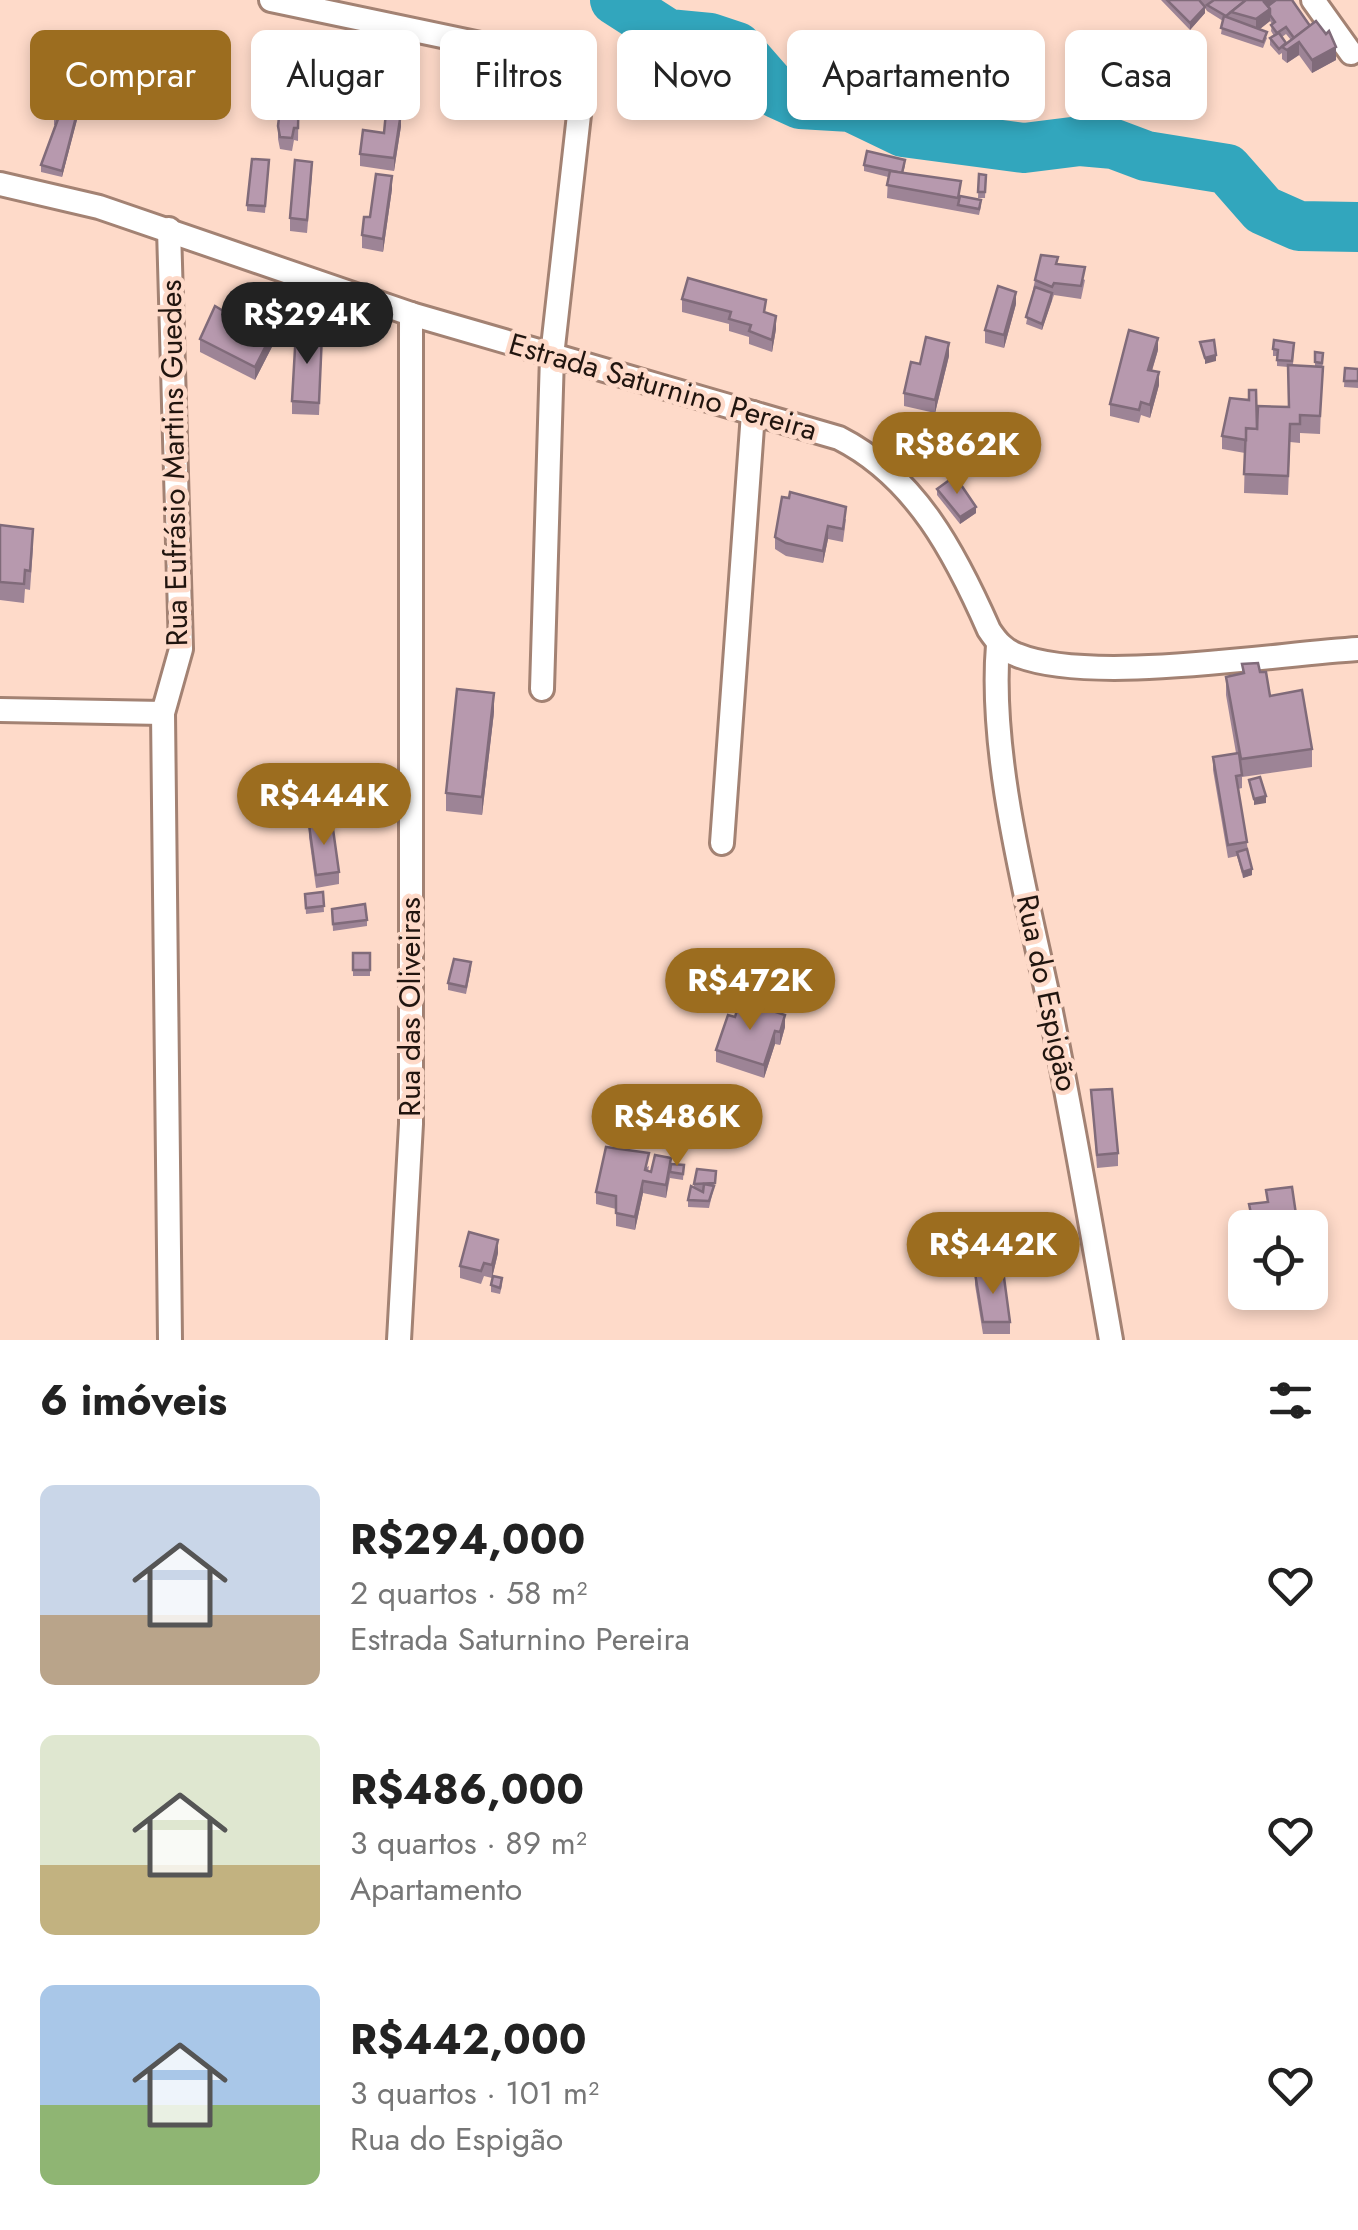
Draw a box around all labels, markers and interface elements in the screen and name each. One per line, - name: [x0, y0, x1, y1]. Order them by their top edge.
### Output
- chip: Comprar: [30, 30, 231, 120]
- chip: Alugar: [251, 30, 420, 120]
- chip: Filtros: [440, 30, 597, 120]
- chip: Novo: [617, 30, 767, 120]
- chip: Apartamento: [787, 30, 1045, 120]
- chip: Casa: [1065, 30, 1207, 120]
- street label: Rua Eufrásio Martins Guedes: [149, 279, 198, 647]
- pin: R$294K: [226, 282, 388, 367]
- text: R$294K: [243, 291, 371, 337]
- street label: Estrada Saturnino Pereira: [504, 322, 822, 451]
- pin: R$862K: [876, 412, 1038, 497]
- text: R$862K: [894, 421, 1020, 467]
- pin: R$444K: [243, 763, 405, 848]
- text: R$444K: [259, 772, 389, 818]
- street label: Rua do Espigão: [1006, 891, 1089, 1095]
- street label: Rua das Oliveiras: [388, 897, 431, 1117]
- pin: R$472K: [669, 948, 831, 1033]
- text: R$472K: [687, 957, 813, 1003]
- pin: R$486K: [596, 1084, 758, 1169]
- text: R$486K: [614, 1093, 740, 1139]
- map controls: [1228, 1210, 1328, 1310]
- button: locate: [1228, 1210, 1328, 1310]
- pin: R$442K: [912, 1212, 1074, 1297]
- text: R$442K: [929, 1221, 1057, 1267]
- text: 6 imóveis: [40, 1370, 227, 1431]
- icon: filters: [1263, 1373, 1318, 1428]
- text: R$294,000: [350, 1509, 585, 1570]
- icon: home: [120, 1525, 240, 1645]
- icon: heart: [1263, 1558, 1318, 1613]
- text: 2 quartos · 58 m²: [350, 1570, 587, 1616]
- text: Estrada Saturnino Pereira: [350, 1616, 690, 1662]
- text: R$486,000: [350, 1759, 584, 1820]
- icon: home: [120, 1775, 240, 1895]
- icon: heart: [1263, 1808, 1318, 1863]
- text: 3 quartos · 89 m²: [350, 1820, 587, 1866]
- text: Apartamento: [350, 1866, 522, 1912]
- text: R$442,000: [350, 2009, 587, 2070]
- icon: home: [120, 2025, 240, 2145]
- icon: heart: [1263, 2058, 1318, 2113]
- text: 3 quartos · 101 m²: [350, 2070, 599, 2116]
- text: Rua do Espigão: [350, 2116, 563, 2162]

